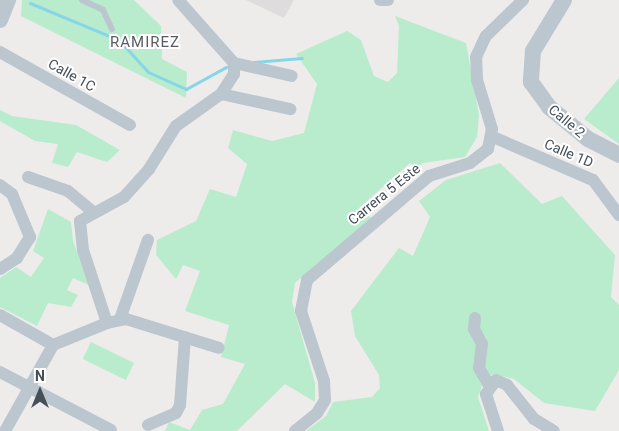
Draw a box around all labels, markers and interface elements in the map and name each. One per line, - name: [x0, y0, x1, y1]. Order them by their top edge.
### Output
- district label: RAMIREZ: [109, 34, 181, 52]
- street label: Calle 1C: [45, 55, 99, 95]
- street label: Calle 2: [545, 101, 589, 141]
- street label: Calle 1D: [542, 135, 596, 171]
- street label: Carrera 5 Este: [345, 160, 423, 228]
- north arrow: [15, 366, 65, 416]
- text: N: [35, 368, 45, 384]

